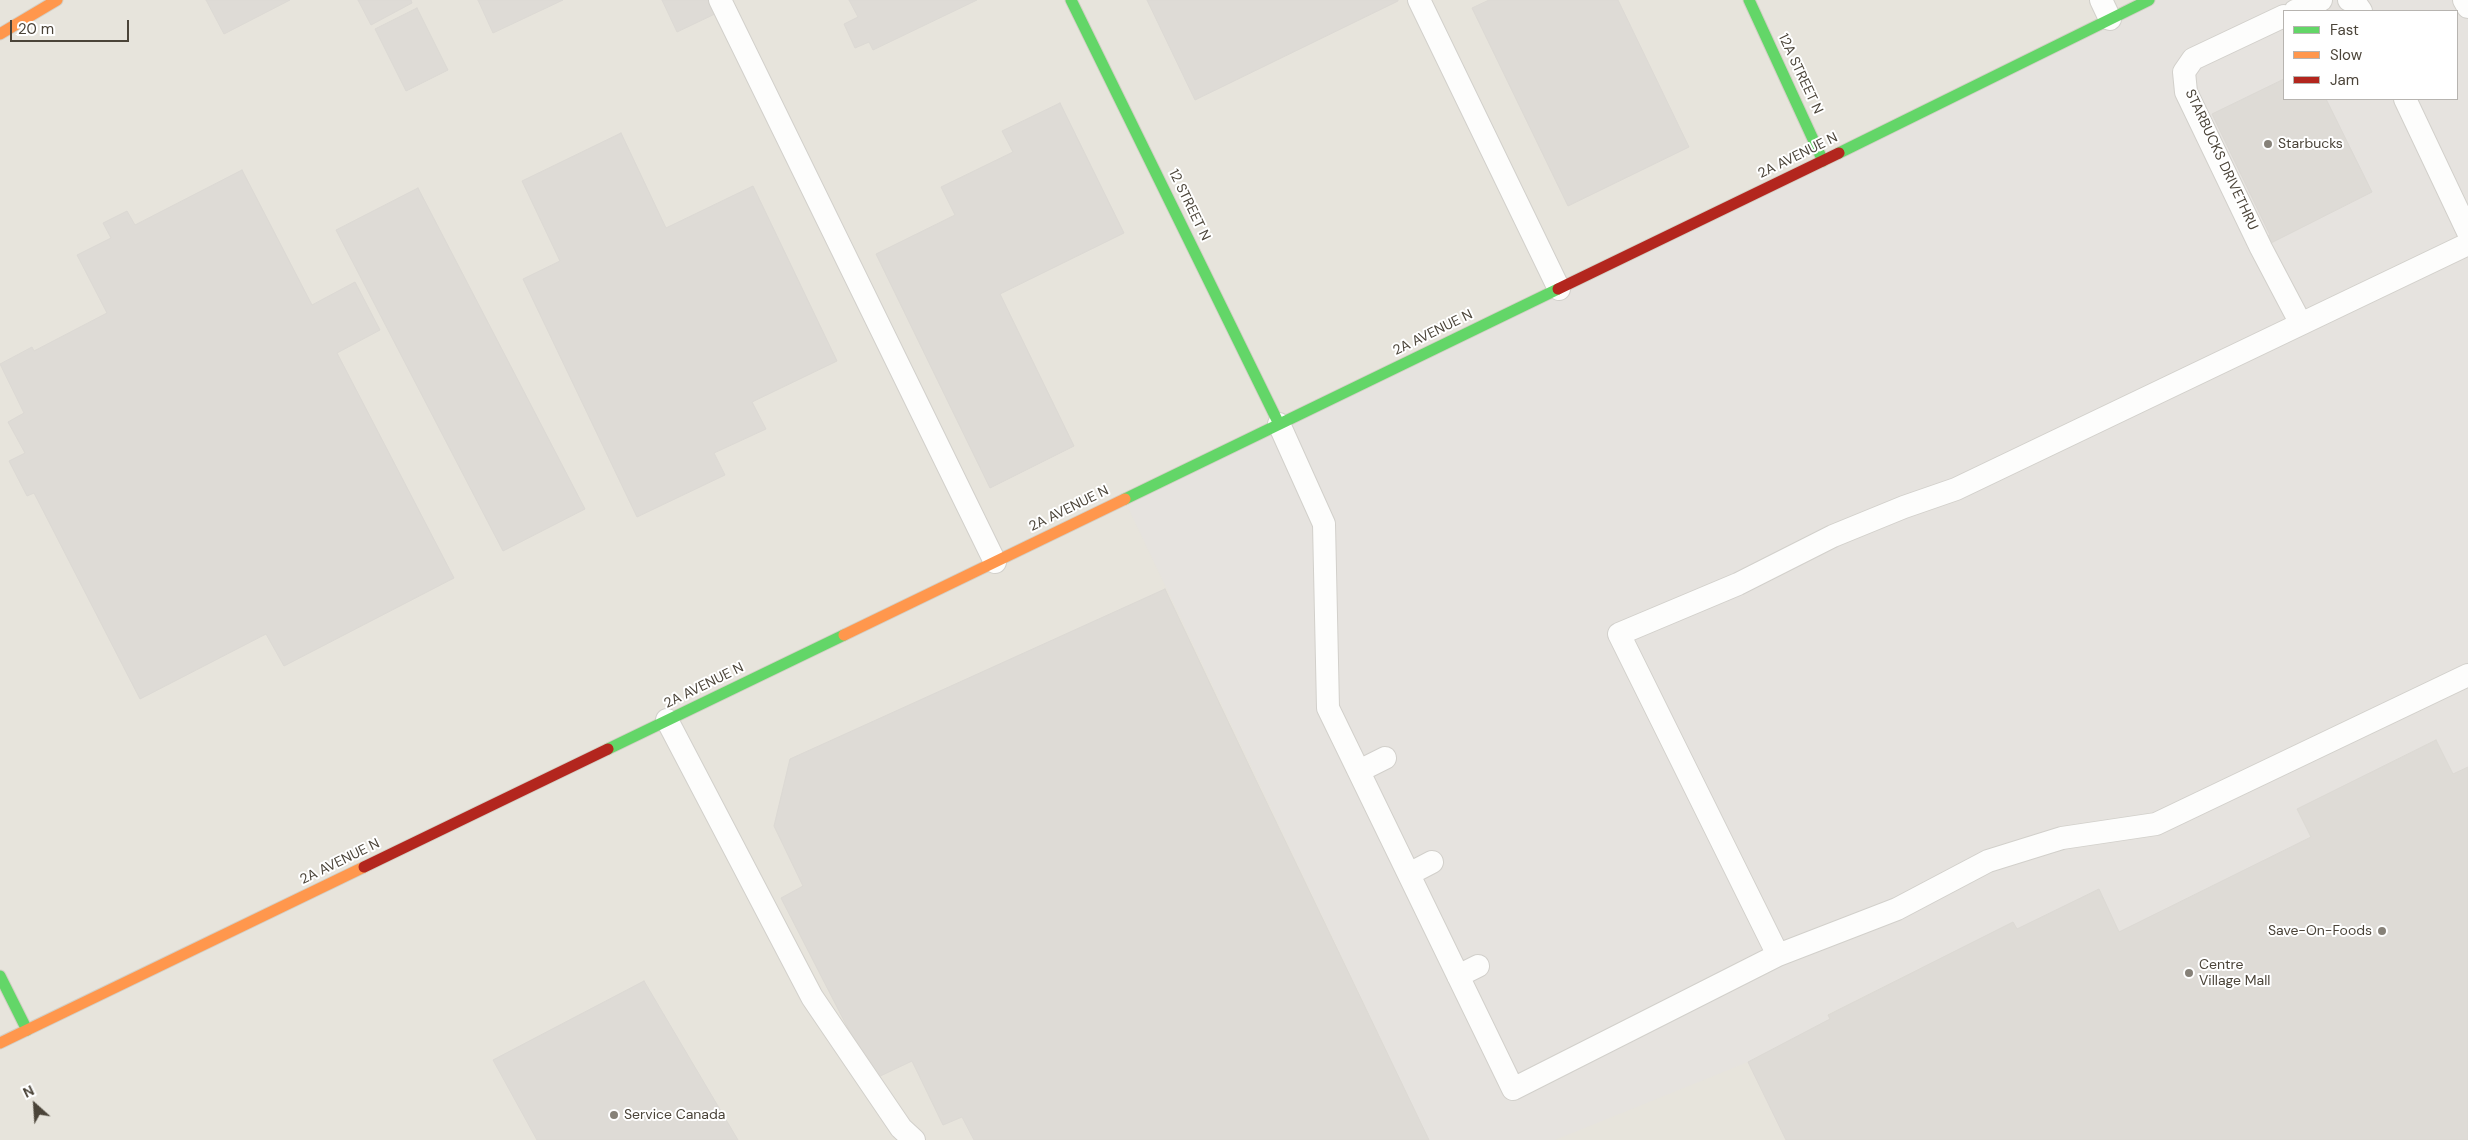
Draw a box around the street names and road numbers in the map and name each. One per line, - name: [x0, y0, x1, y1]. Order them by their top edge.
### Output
- street label: 12A STREET N: [1774, 31, 1826, 117]
- street label: STARBUCKS DRIVETHRU: [2181, 87, 2261, 233]
- street label: 2A AVENUE N: [1755, 130, 1841, 182]
- street label: 12 STREET N: [1165, 167, 1213, 243]
- street label: 2A AVENUE N: [1390, 307, 1476, 359]
- street label: 2A AVENUE N: [1026, 483, 1112, 535]
- street label: 2A AVENUE N: [661, 660, 747, 712]
- street label: 2A AVENUE N: [297, 836, 383, 888]

